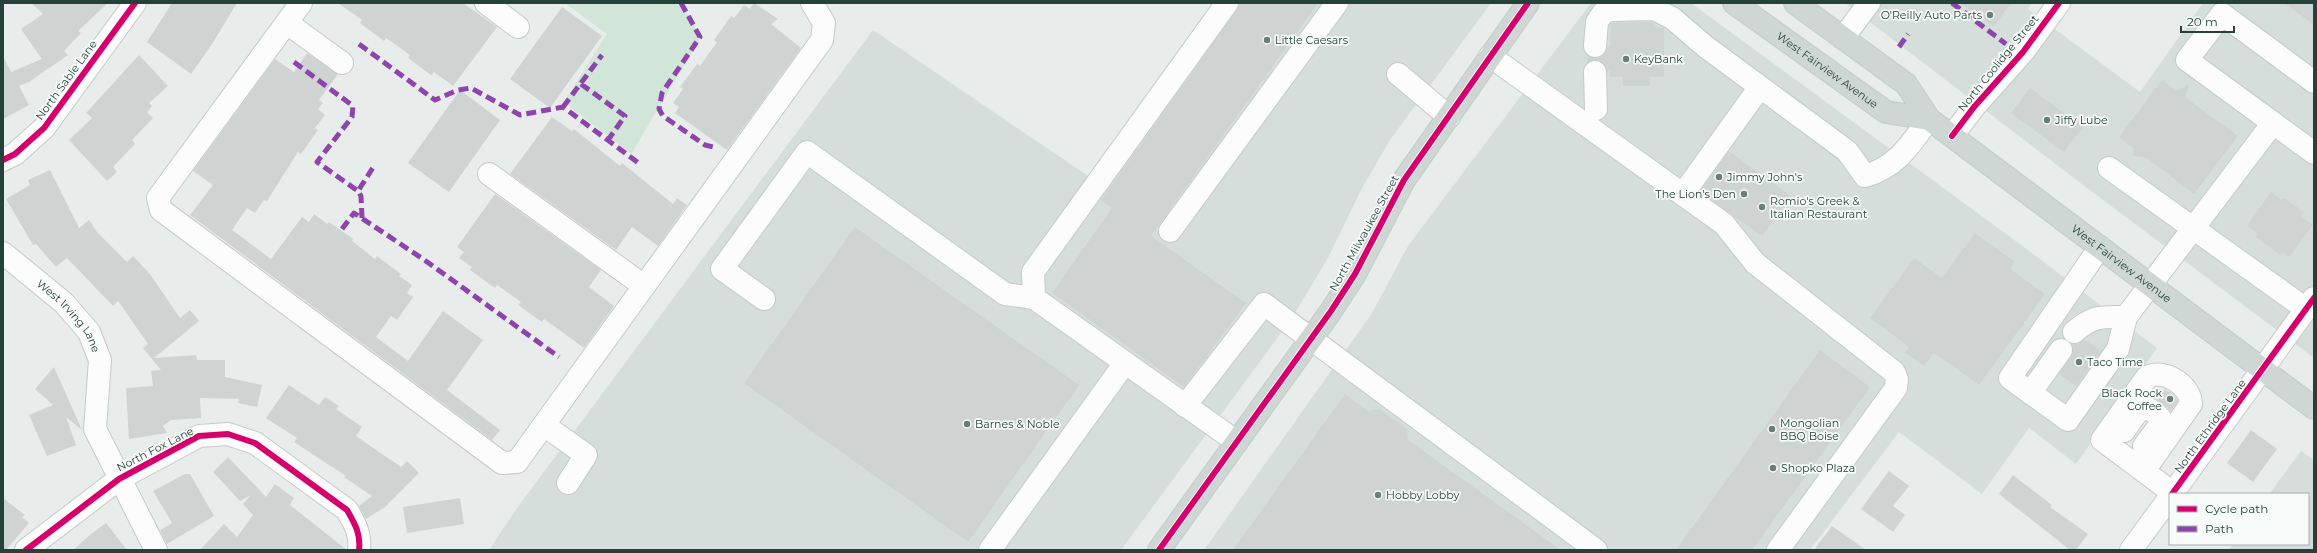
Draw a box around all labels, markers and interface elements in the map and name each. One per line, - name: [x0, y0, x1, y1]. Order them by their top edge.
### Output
- place label: O'Reilly Auto Parts: [1881, 8, 1983, 22]
- scale bar: [2181, 8, 2234, 34]
- marker: O'Reilly Auto Parts: [1985, 10, 1995, 20]
- street label: North Coolidge Street: [1955, 11, 2042, 114]
- text: 20 m: [2187, 14, 2218, 29]
- street label: West Fairview Avenue: [1774, 29, 1881, 111]
- place label: Little Caesars: [1275, 33, 1349, 47]
- marker: Little Caesars: [1262, 35, 1272, 45]
- street label: North Sable Lane: [32, 37, 100, 123]
- place label: KeyBank: [1634, 52, 1683, 66]
- marker: KeyBank: [1621, 54, 1631, 64]
- place label: Jiffy Lube: [2054, 113, 2108, 127]
- marker: Jiffy Lube: [2042, 115, 2052, 125]
- place label: Jimmy John's: [1726, 170, 1803, 184]
- street label: North Milwaukee Street: [1326, 172, 1402, 294]
- marker: Jimmy John's: [1714, 172, 1724, 182]
- place label: The Lion's Den: [1655, 187, 1736, 201]
- marker: The Lion's Den: [1739, 189, 1749, 199]
- place label: Romio's Greek & Italian Restaurant: [1770, 194, 1868, 221]
- marker: Romio's Greek & Italian Restaurant: [1757, 202, 1767, 212]
- street label: West Fairview Avenue: [2069, 221, 2175, 306]
- street label: West Irving Lane: [34, 276, 103, 355]
- place label: Taco Time: [2087, 355, 2143, 369]
- marker: Taco Time: [2074, 357, 2084, 367]
- street label: North Ethridge Lane: [2171, 376, 2249, 476]
- place label: Black Rock Coffee: [2101, 386, 2162, 413]
- marker: Black Rock Coffee: [2165, 394, 2175, 404]
- place label: Mongolian BBQ Boise: [1780, 416, 1839, 443]
- place label: Barnes & Noble: [975, 417, 1060, 431]
- marker: Barnes & Noble: [962, 419, 972, 429]
- street label: North Fox Lane: [114, 423, 196, 474]
- marker: Mongolian BBQ Boise: [1767, 424, 1777, 434]
- place label: Shopko Plaza: [1781, 461, 1855, 475]
- marker: Shopko Plaza: [1768, 463, 1778, 473]
- place label: Hobby Lobby: [1386, 488, 1459, 502]
- marker: Hobby Lobby: [1373, 490, 1383, 500]
- legend: [2169, 493, 2309, 545]
- text: Cycle path: [2205, 501, 2268, 516]
- text: Path: [2205, 521, 2234, 536]

